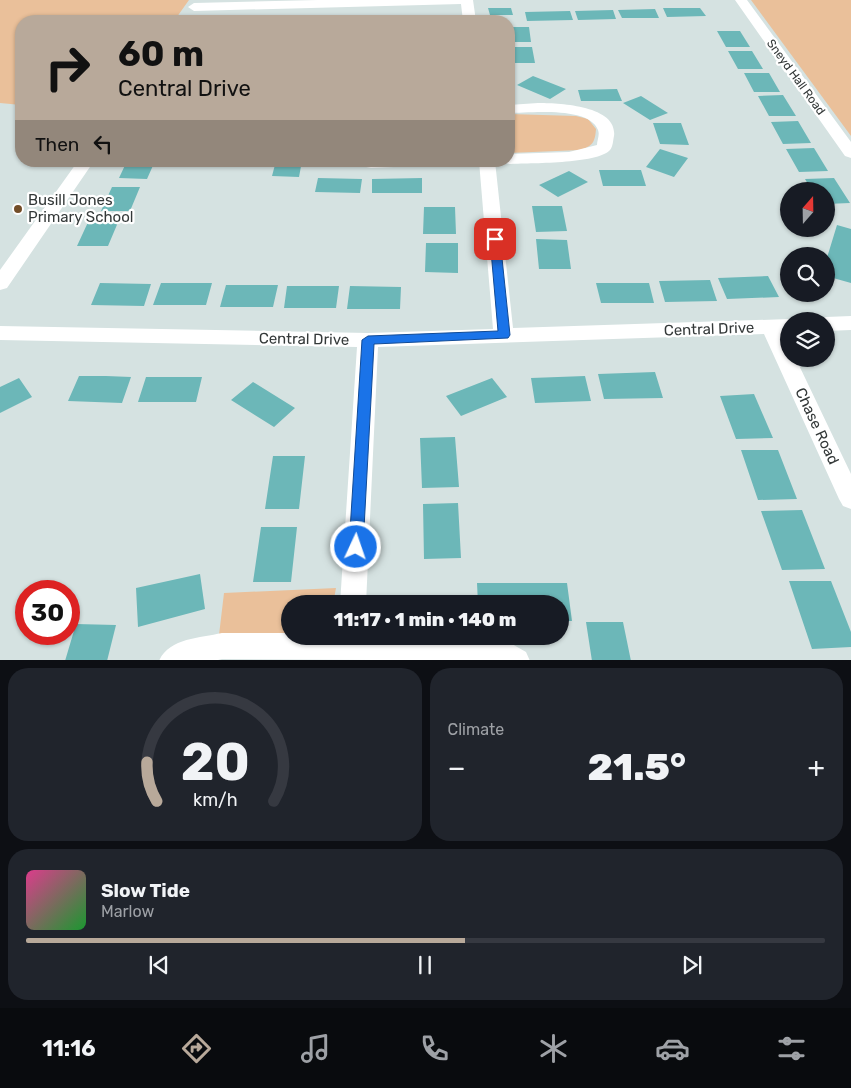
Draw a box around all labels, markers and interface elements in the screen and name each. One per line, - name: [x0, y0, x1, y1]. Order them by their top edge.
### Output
- text: 60 m: [118, 33, 204, 75]
- icon: right: [35, 35, 100, 100]
- street label: Sneyd Hall Road: [764, 36, 828, 118]
- text: Central Drive: [118, 75, 251, 102]
- icon: left: [89, 130, 117, 158]
- text: Then: [35, 133, 79, 156]
- north arrow: [780, 182, 835, 238]
- map controls: [780, 182, 835, 367]
- place label: Busill Jones Primary School: [28, 191, 133, 226]
- marker: Busill Jones Primary School: [12, 203, 24, 215]
- pin: [474, 218, 516, 260]
- icon: arrive: [481, 225, 509, 253]
- button: search: [780, 247, 835, 302]
- button: layers: [780, 312, 835, 367]
- street label: Central Drive: [663, 318, 755, 340]
- street label: Central Drive: [259, 329, 349, 349]
- street label: Chase Road: [791, 385, 843, 467]
- position arrow: [329, 520, 381, 572]
- speed limit sign: 30: [15, 580, 80, 645]
- text: 11:17 · 1 min · 140 m: [334, 608, 516, 631]
- text: Climate: [448, 720, 504, 739]
- text: 20: [180, 731, 249, 793]
- text: 21.5°: [587, 744, 686, 790]
- text: −: [448, 751, 466, 784]
- text: +: [808, 751, 825, 784]
- text: km/h: [192, 789, 237, 810]
- text: Slow Tide: [101, 879, 190, 902]
- text: Marlow: [101, 902, 154, 921]
- icon: previous: [145, 951, 173, 979]
- icon: pause: [411, 951, 439, 979]
- icon: next: [678, 951, 706, 979]
- icon: directions: [179, 1031, 214, 1066]
- icon: music: [298, 1031, 333, 1066]
- icon: phone: [417, 1031, 452, 1066]
- icon: climate: [536, 1031, 571, 1066]
- icon: car: [655, 1031, 690, 1066]
- icon: filters: [774, 1031, 809, 1066]
- text: 11:16: [42, 1035, 96, 1062]

